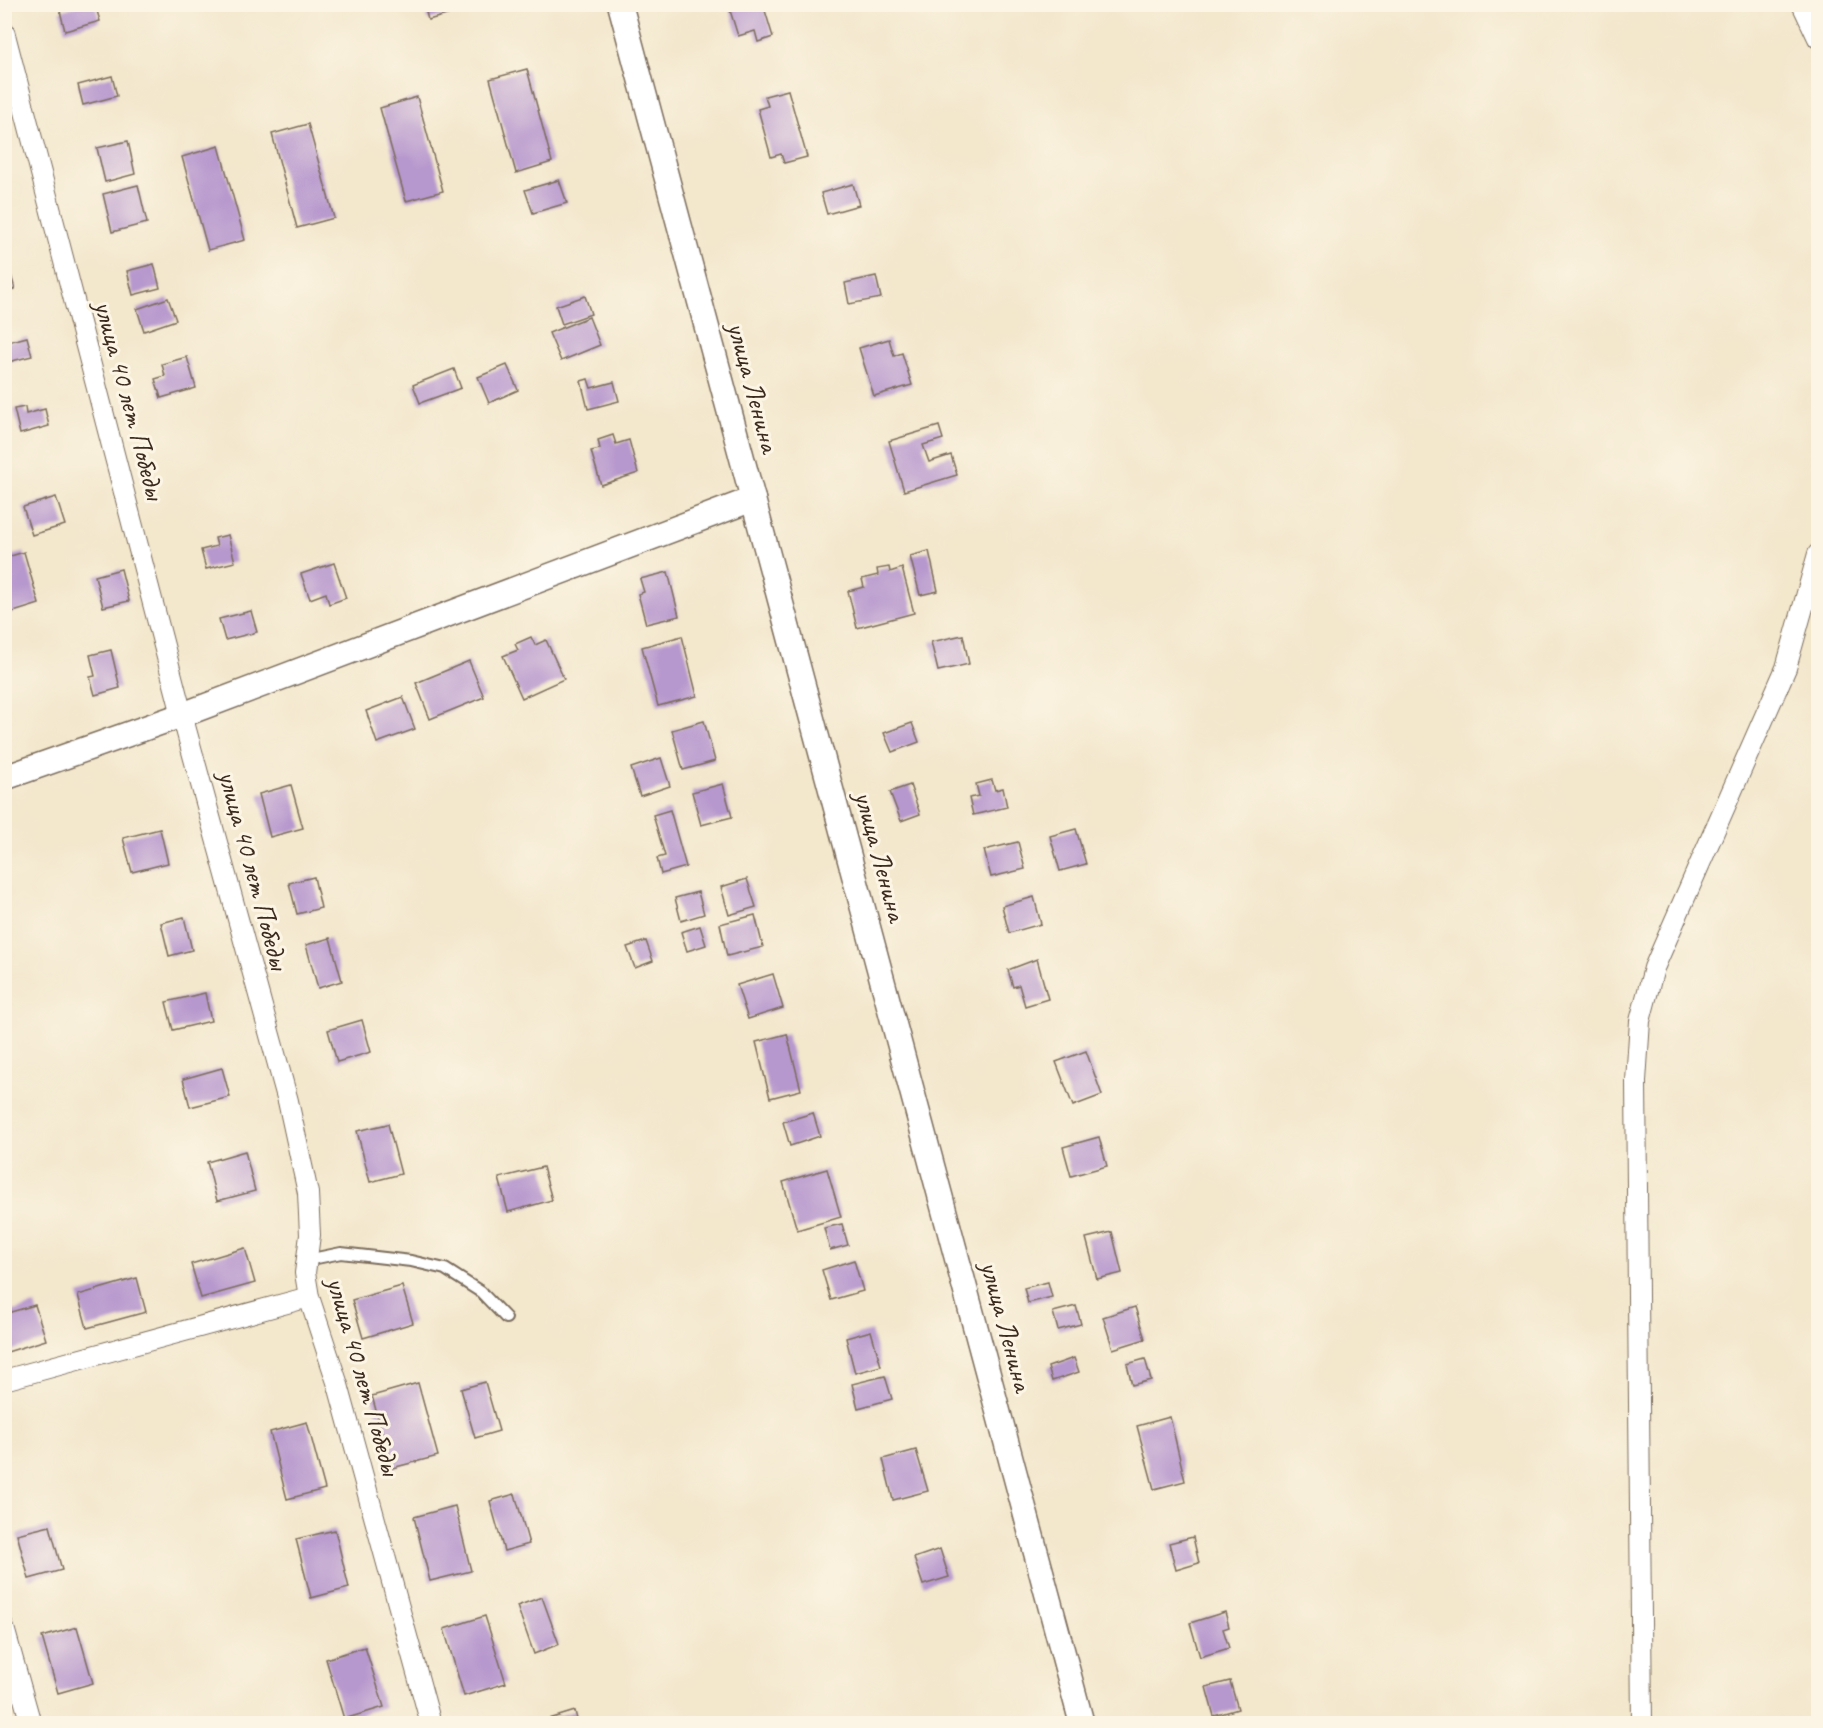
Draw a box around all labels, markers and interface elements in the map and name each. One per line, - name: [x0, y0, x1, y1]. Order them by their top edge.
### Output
- street label: улица 40 лет Победы: [86, 295, 174, 505]
- street label: улица Ленина: [719, 316, 789, 458]
- street label: улица 40 лет Победы: [210, 765, 298, 975]
- street label: улица Ленина: [846, 785, 916, 927]
- street label: улица Ленина: [972, 1255, 1042, 1397]
- street label: улица 40 лет Победы: [318, 1271, 410, 1481]

